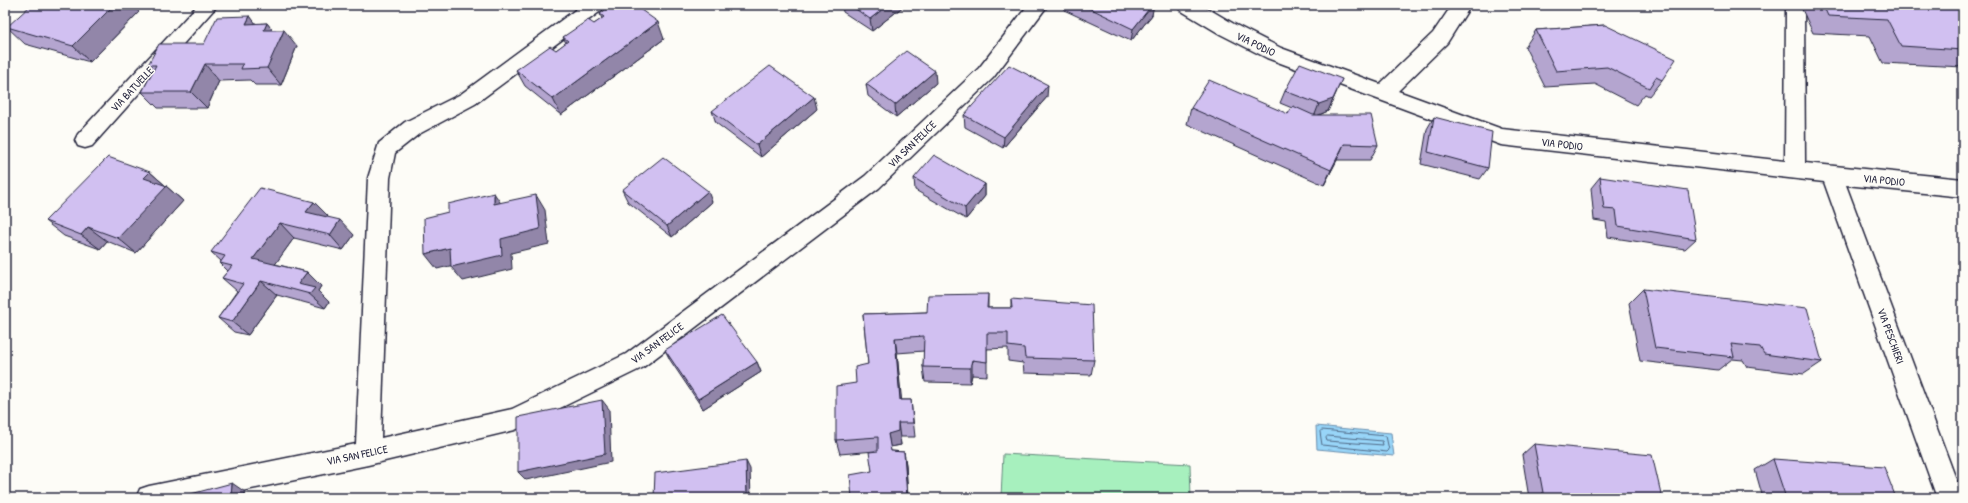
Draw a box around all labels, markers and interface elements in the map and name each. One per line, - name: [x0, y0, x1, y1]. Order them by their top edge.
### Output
- street label: VIA PODIO: [1234, 29, 1278, 59]
- street label: VIA BATUELLE: [108, 63, 157, 115]
- street label: VIA SAN FELICE: [885, 117, 939, 171]
- street label: VIA PODIO: [1540, 134, 1584, 154]
- street label: VIA PODIO: [1862, 171, 1906, 189]
- street label: VIA PESCHIERI: [1874, 306, 1908, 366]
- street label: VIA SAN FELICE: [628, 319, 686, 367]
- street label: VIA SAN FELICE: [325, 442, 389, 468]

